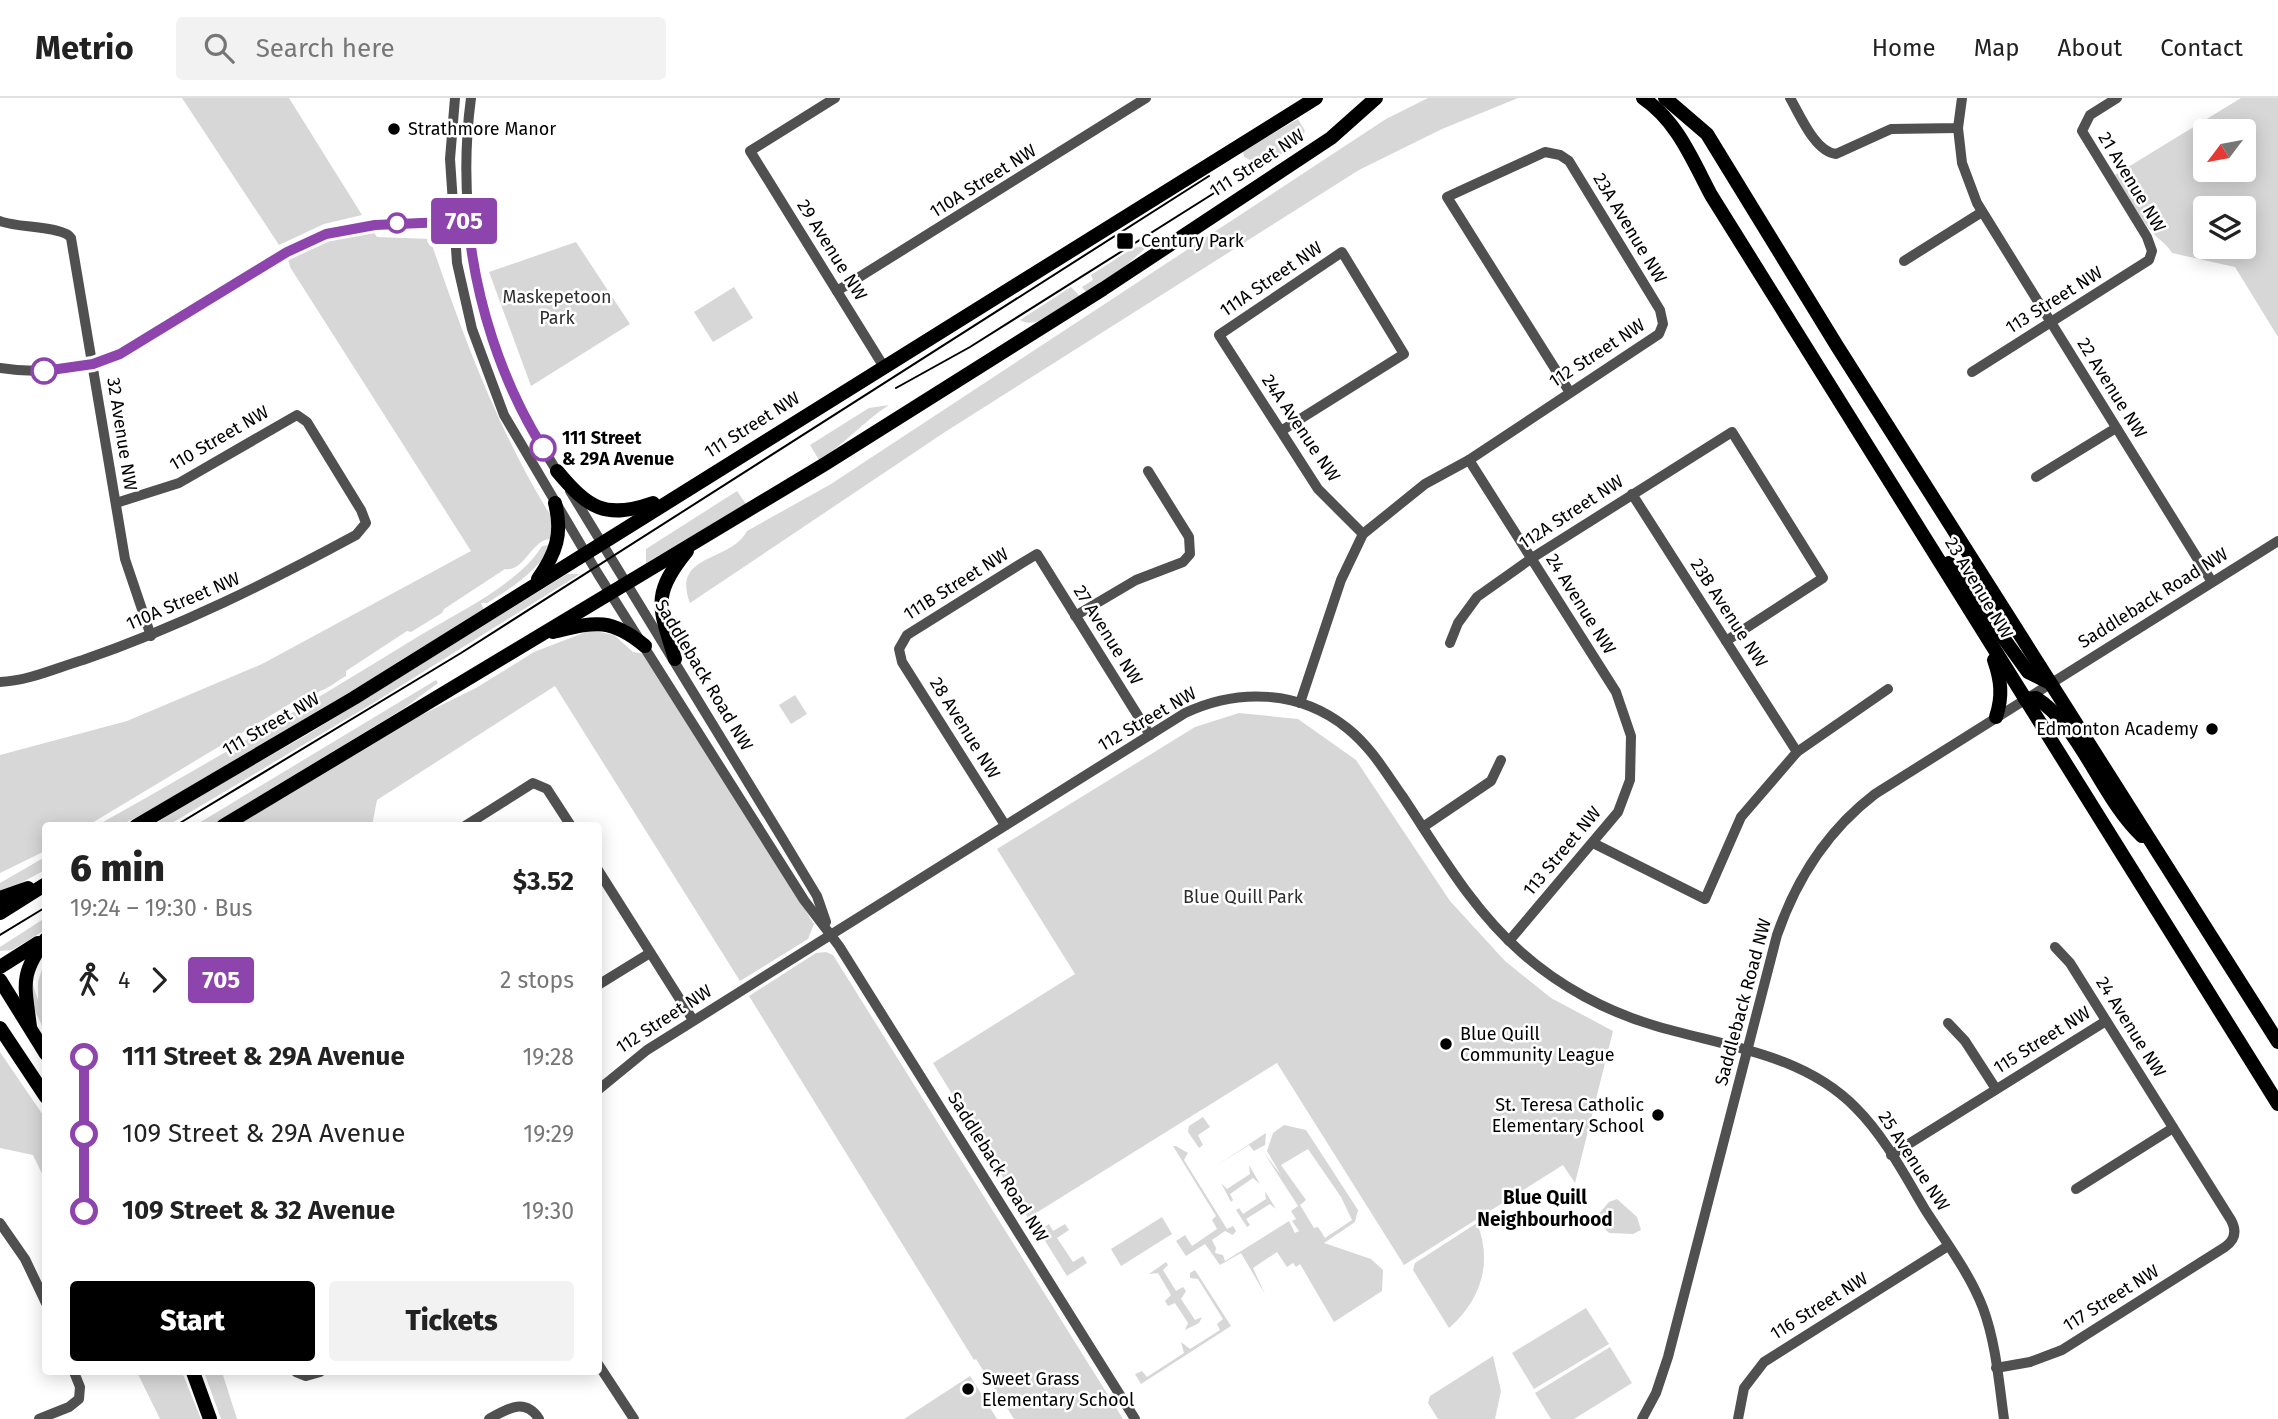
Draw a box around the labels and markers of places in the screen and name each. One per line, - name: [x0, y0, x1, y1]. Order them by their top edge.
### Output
- place label: Strathmore Manor: [408, 118, 556, 140]
- marker: Strathmore Manor: [386, 121, 402, 137]
- unlabelled marker: [387, 213, 407, 233]
- place label: Century Park: [1141, 230, 1245, 252]
- marker: Century Park: [1115, 231, 1135, 251]
- unlabelled marker: [31, 358, 57, 384]
- place label: 111 Street & 29A Avenue: [562, 427, 674, 470]
- marker: 111 Street & 29A Avenue: [530, 435, 556, 461]
- place label: Edmonton Academy: [2036, 718, 2198, 740]
- marker: Edmonton Academy: [2204, 721, 2220, 737]
- place label: Blue Quill Community League: [1460, 1023, 1614, 1066]
- marker: Blue Quill Community League: [1438, 1036, 1454, 1052]
- place label: St. Teresa Catholic Elementary School: [1492, 1094, 1644, 1137]
- marker: St. Teresa Catholic Elementary School: [1650, 1107, 1666, 1123]
- place label: Sweet Grass Elementary School: [982, 1368, 1134, 1411]
- marker: Sweet Grass Elementary School: [960, 1381, 976, 1397]

